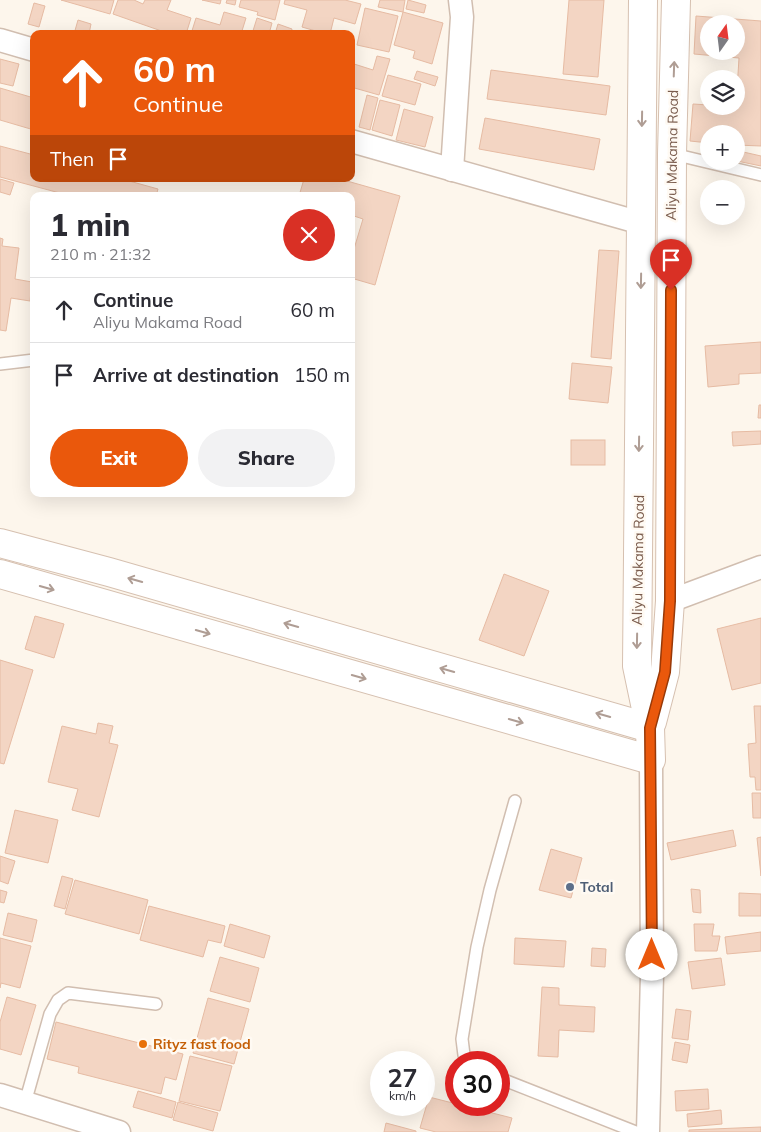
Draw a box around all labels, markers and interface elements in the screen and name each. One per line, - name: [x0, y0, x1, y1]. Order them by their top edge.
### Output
- north arrow: [700, 15, 745, 60]
- map controls: [700, 15, 745, 225]
- text: 60 m: [133, 47, 216, 91]
- icon: ahead: [50, 50, 115, 115]
- one-way arrow: [669, 61, 679, 78]
- button: layers: [700, 70, 745, 115]
- street label: Aliyu Makama Road: [662, 89, 682, 221]
- text: Continue: [133, 90, 223, 118]
- one-way arrow: [637, 110, 647, 126]
- button: +: [700, 125, 745, 170]
- icon: arrive: [104, 145, 132, 173]
- text: Then: [50, 147, 94, 171]
- button: −: [700, 180, 745, 225]
- text: 1 min: [50, 206, 130, 244]
- button: close: [283, 209, 335, 261]
- pin: [650, 239, 692, 290]
- text: 210 m · 21:32: [50, 244, 151, 264]
- icon: arrive: [657, 246, 685, 274]
- one-way arrow: [636, 272, 646, 289]
- text: Continue: [93, 288, 173, 312]
- icon: ahead: [50, 296, 78, 324]
- text: 60 m: [291, 298, 335, 322]
- text: Aliyu Makama Road: [93, 312, 242, 332]
- icon: arrive: [50, 361, 78, 389]
- text: Arrive at destination: [93, 363, 279, 387]
- text: 150 m: [294, 363, 350, 387]
- button: Exit: [50, 429, 188, 487]
- button: Share: [198, 429, 335, 487]
- one-way arrow: [634, 435, 644, 451]
- street label: Aliyu Makama Road: [628, 494, 648, 626]
- one-way arrow: [127, 575, 143, 584]
- one-way arrow: [38, 583, 54, 593]
- one-way arrow: [283, 619, 299, 629]
- one-way arrow: [195, 628, 211, 638]
- one-way arrow: [632, 632, 642, 649]
- one-way arrow: [439, 664, 455, 674]
- one-way arrow: [351, 672, 367, 682]
- one-way arrow: [596, 709, 612, 719]
- one-way arrow: [507, 717, 523, 727]
- place label: Total: [580, 878, 613, 896]
- marker: Total: [564, 881, 576, 893]
- position arrow: [625, 928, 677, 980]
- place label: Rityz fast food: [153, 1035, 251, 1053]
- marker: Rityz fast food: [137, 1038, 149, 1050]
- speed limit sign: 30: [445, 1051, 510, 1116]
- text: 27: [387, 1062, 418, 1093]
- text: km/h: [389, 1088, 416, 1103]

